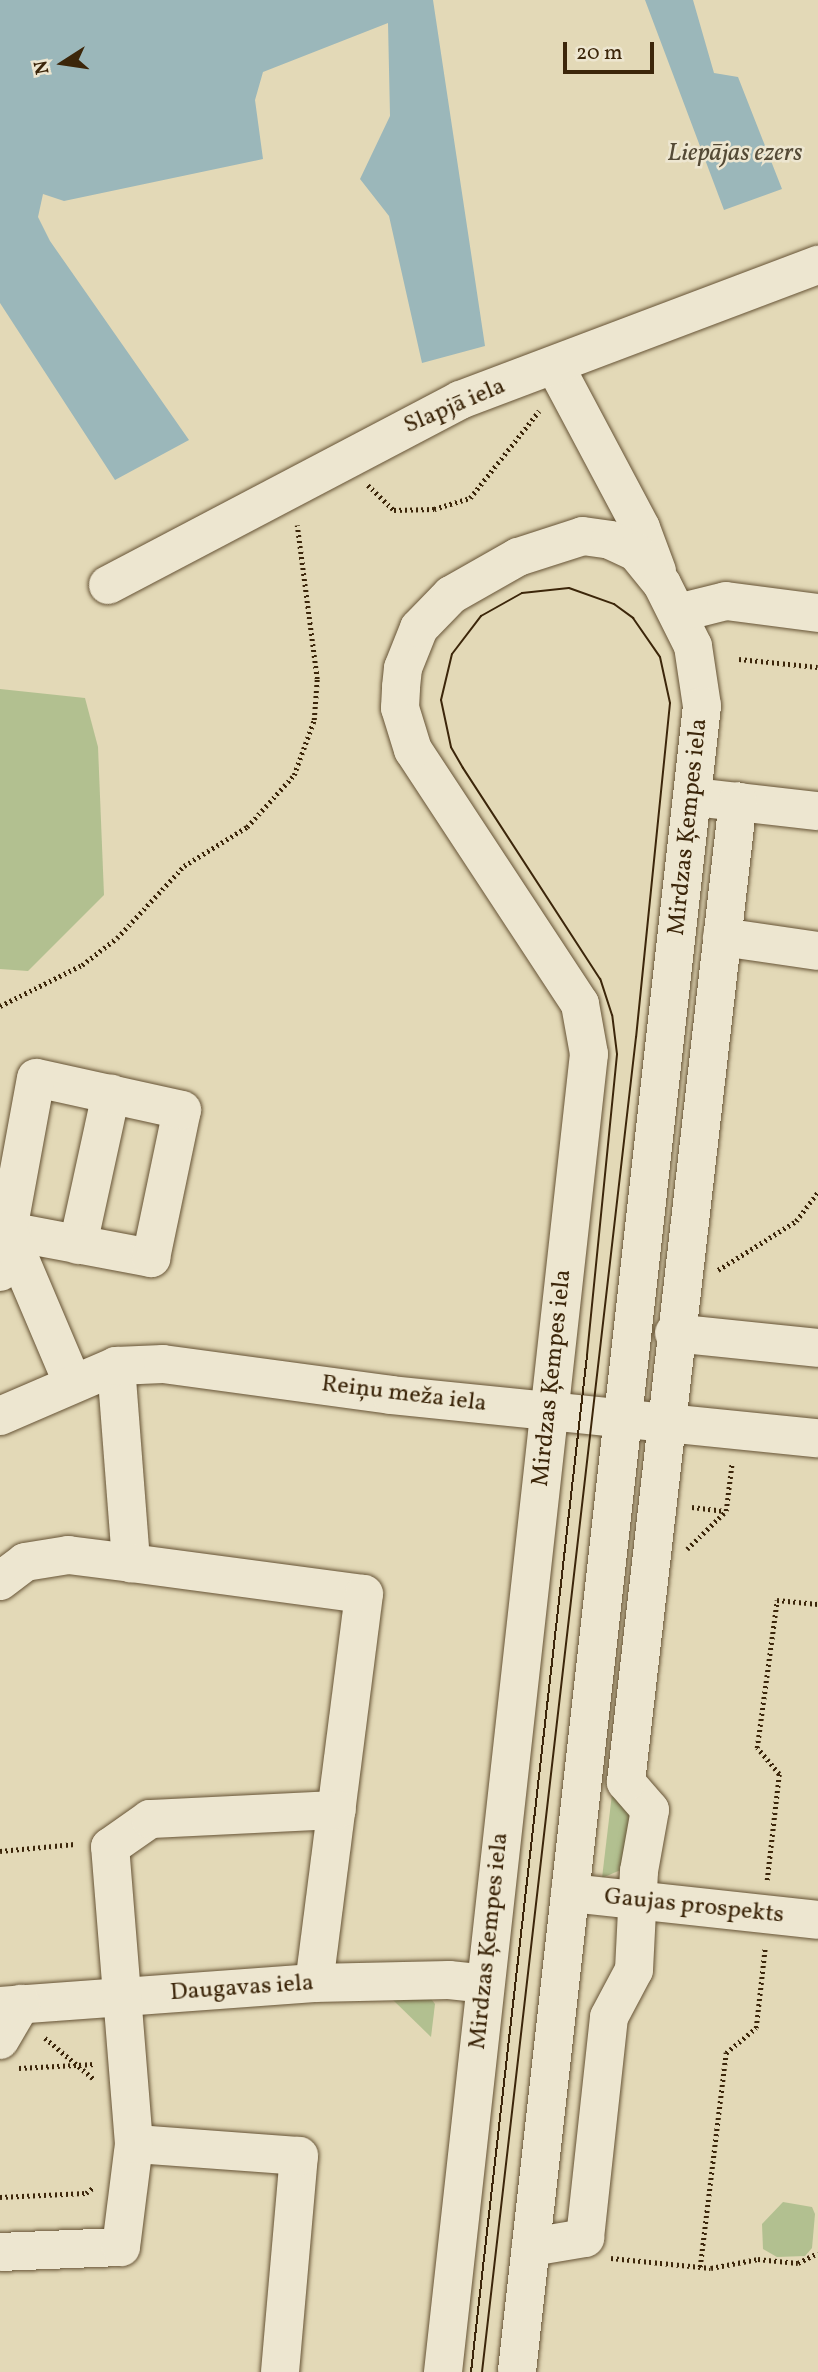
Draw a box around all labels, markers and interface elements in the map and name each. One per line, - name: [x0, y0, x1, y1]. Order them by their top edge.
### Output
- north arrow: [28, 28, 98, 98]
- scale bar: [566, 28, 657, 72]
- text: 20 m: [576, 39, 622, 68]
- text: N: [28, 58, 57, 77]
- water label: Liepājas ezers: [667, 138, 803, 170]
- street label: Slapjā iela: [400, 373, 510, 441]
- street label: Mirdzas Ķempes iela: [663, 717, 715, 937]
- street label: Mirdzas Ķempes iela: [527, 1268, 579, 1488]
- street label: Reiņu meža iela: [320, 1371, 488, 1419]
- street label: Mirdzas Ķempes iela: [464, 1831, 516, 2051]
- street label: Gaujas prospekts: [603, 1883, 785, 1931]
- street label: Daugavas iela: [169, 1970, 315, 2008]

